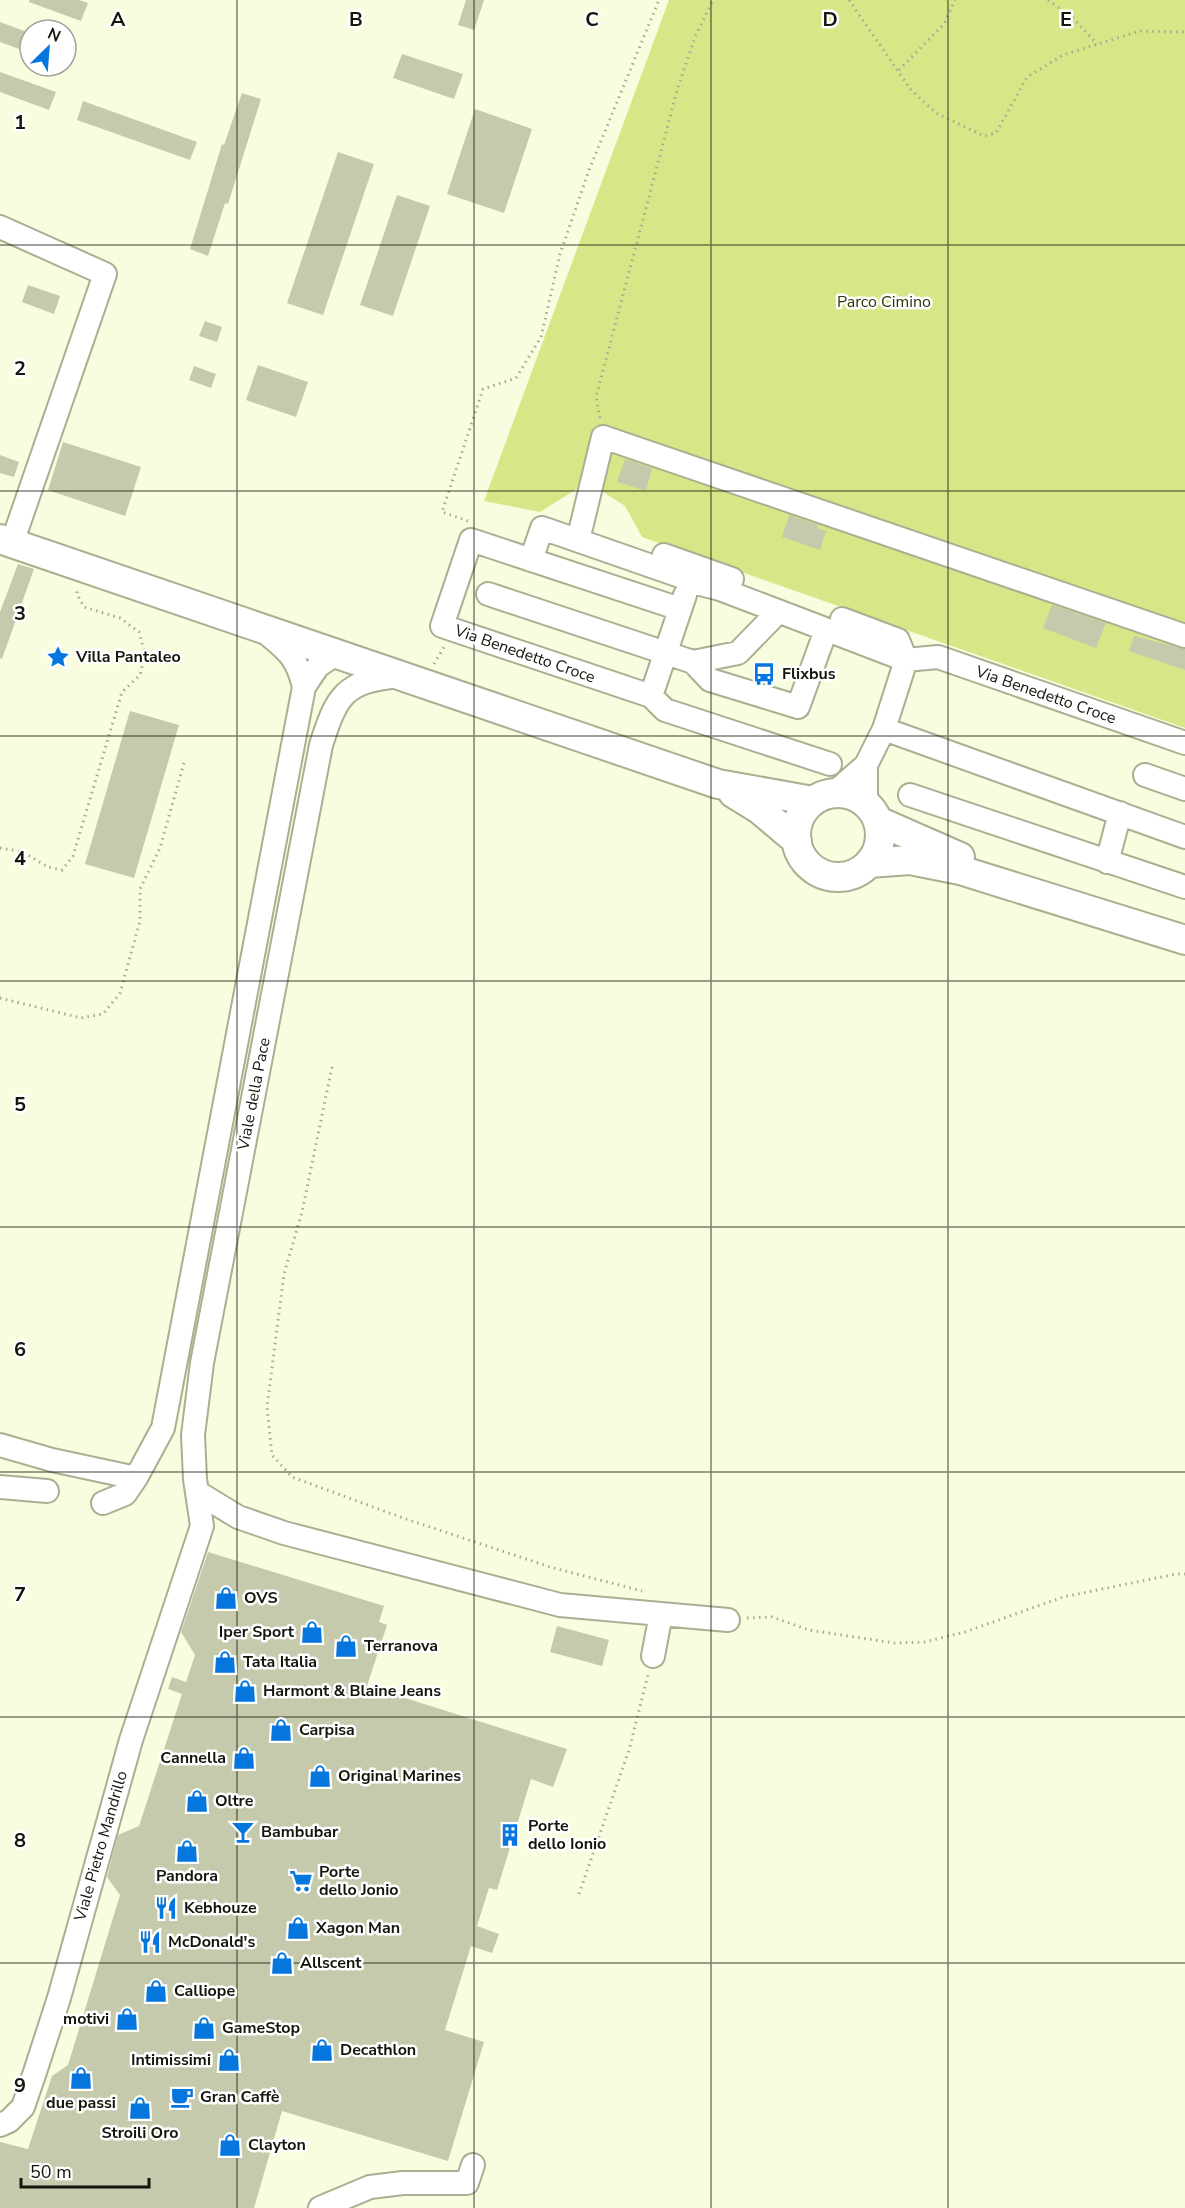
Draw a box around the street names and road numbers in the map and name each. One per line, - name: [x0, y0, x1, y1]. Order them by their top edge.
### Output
- street label: Via Benedetto Croce: [451, 619, 598, 688]
- street label: Via Benedetto Croce: [972, 660, 1119, 729]
- street label: Viale della Pace: [232, 1036, 276, 1153]
- street label: Viale Pietro Mandrillo: [69, 1768, 133, 1925]

